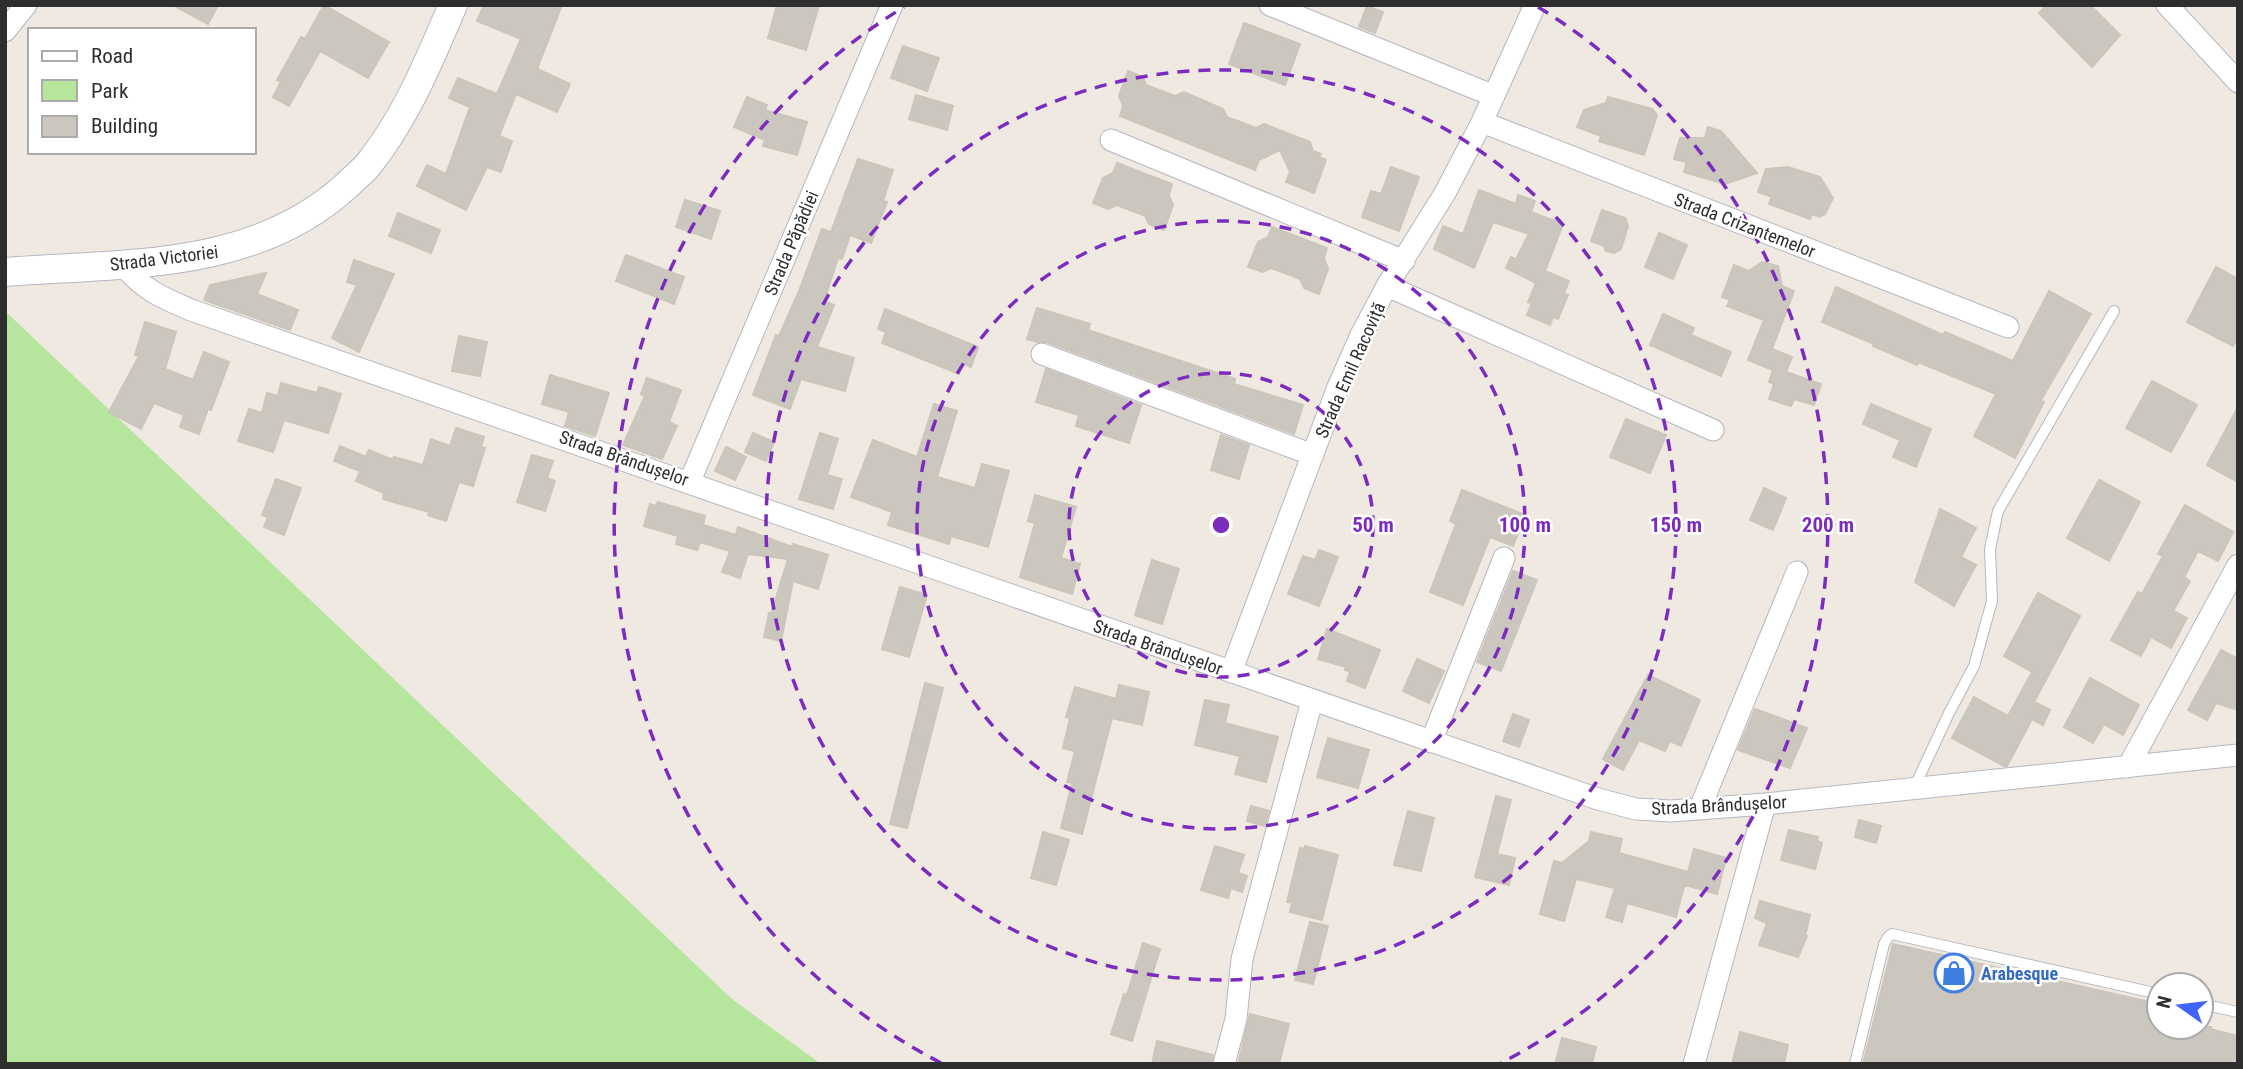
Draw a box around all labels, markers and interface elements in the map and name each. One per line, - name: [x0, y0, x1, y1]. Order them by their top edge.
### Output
- legend: [28, 28, 256, 154]
- text: Road: [91, 44, 133, 68]
- text: Park: [91, 79, 129, 103]
- text: Building: [91, 114, 158, 138]
- street label: Strada Păpădiei: [760, 187, 822, 299]
- street label: Strada Crizantemelor: [1671, 188, 1819, 262]
- street label: Strada Victoriei: [109, 241, 219, 275]
- street label: Strada Emil Racoviță: [1311, 299, 1390, 441]
- street label: Strada Brândușelor: [556, 426, 692, 491]
- centre of rings: [1209, 513, 1233, 537]
- text: 50 m: [1352, 513, 1394, 537]
- text: 100 m: [1499, 513, 1551, 537]
- text: 150 m: [1650, 513, 1702, 537]
- text: 200 m: [1802, 513, 1854, 537]
- street label: Strada Brândușelor: [1090, 615, 1226, 680]
- street label: Strada Brândușelor: [1651, 791, 1788, 820]
- shop icon: Arabesque: [1933, 952, 1975, 994]
- place label: Arabesque: [1981, 963, 2058, 984]
- north arrow: [2145, 971, 2215, 1041]
- text: N: [2151, 994, 2177, 1010]

